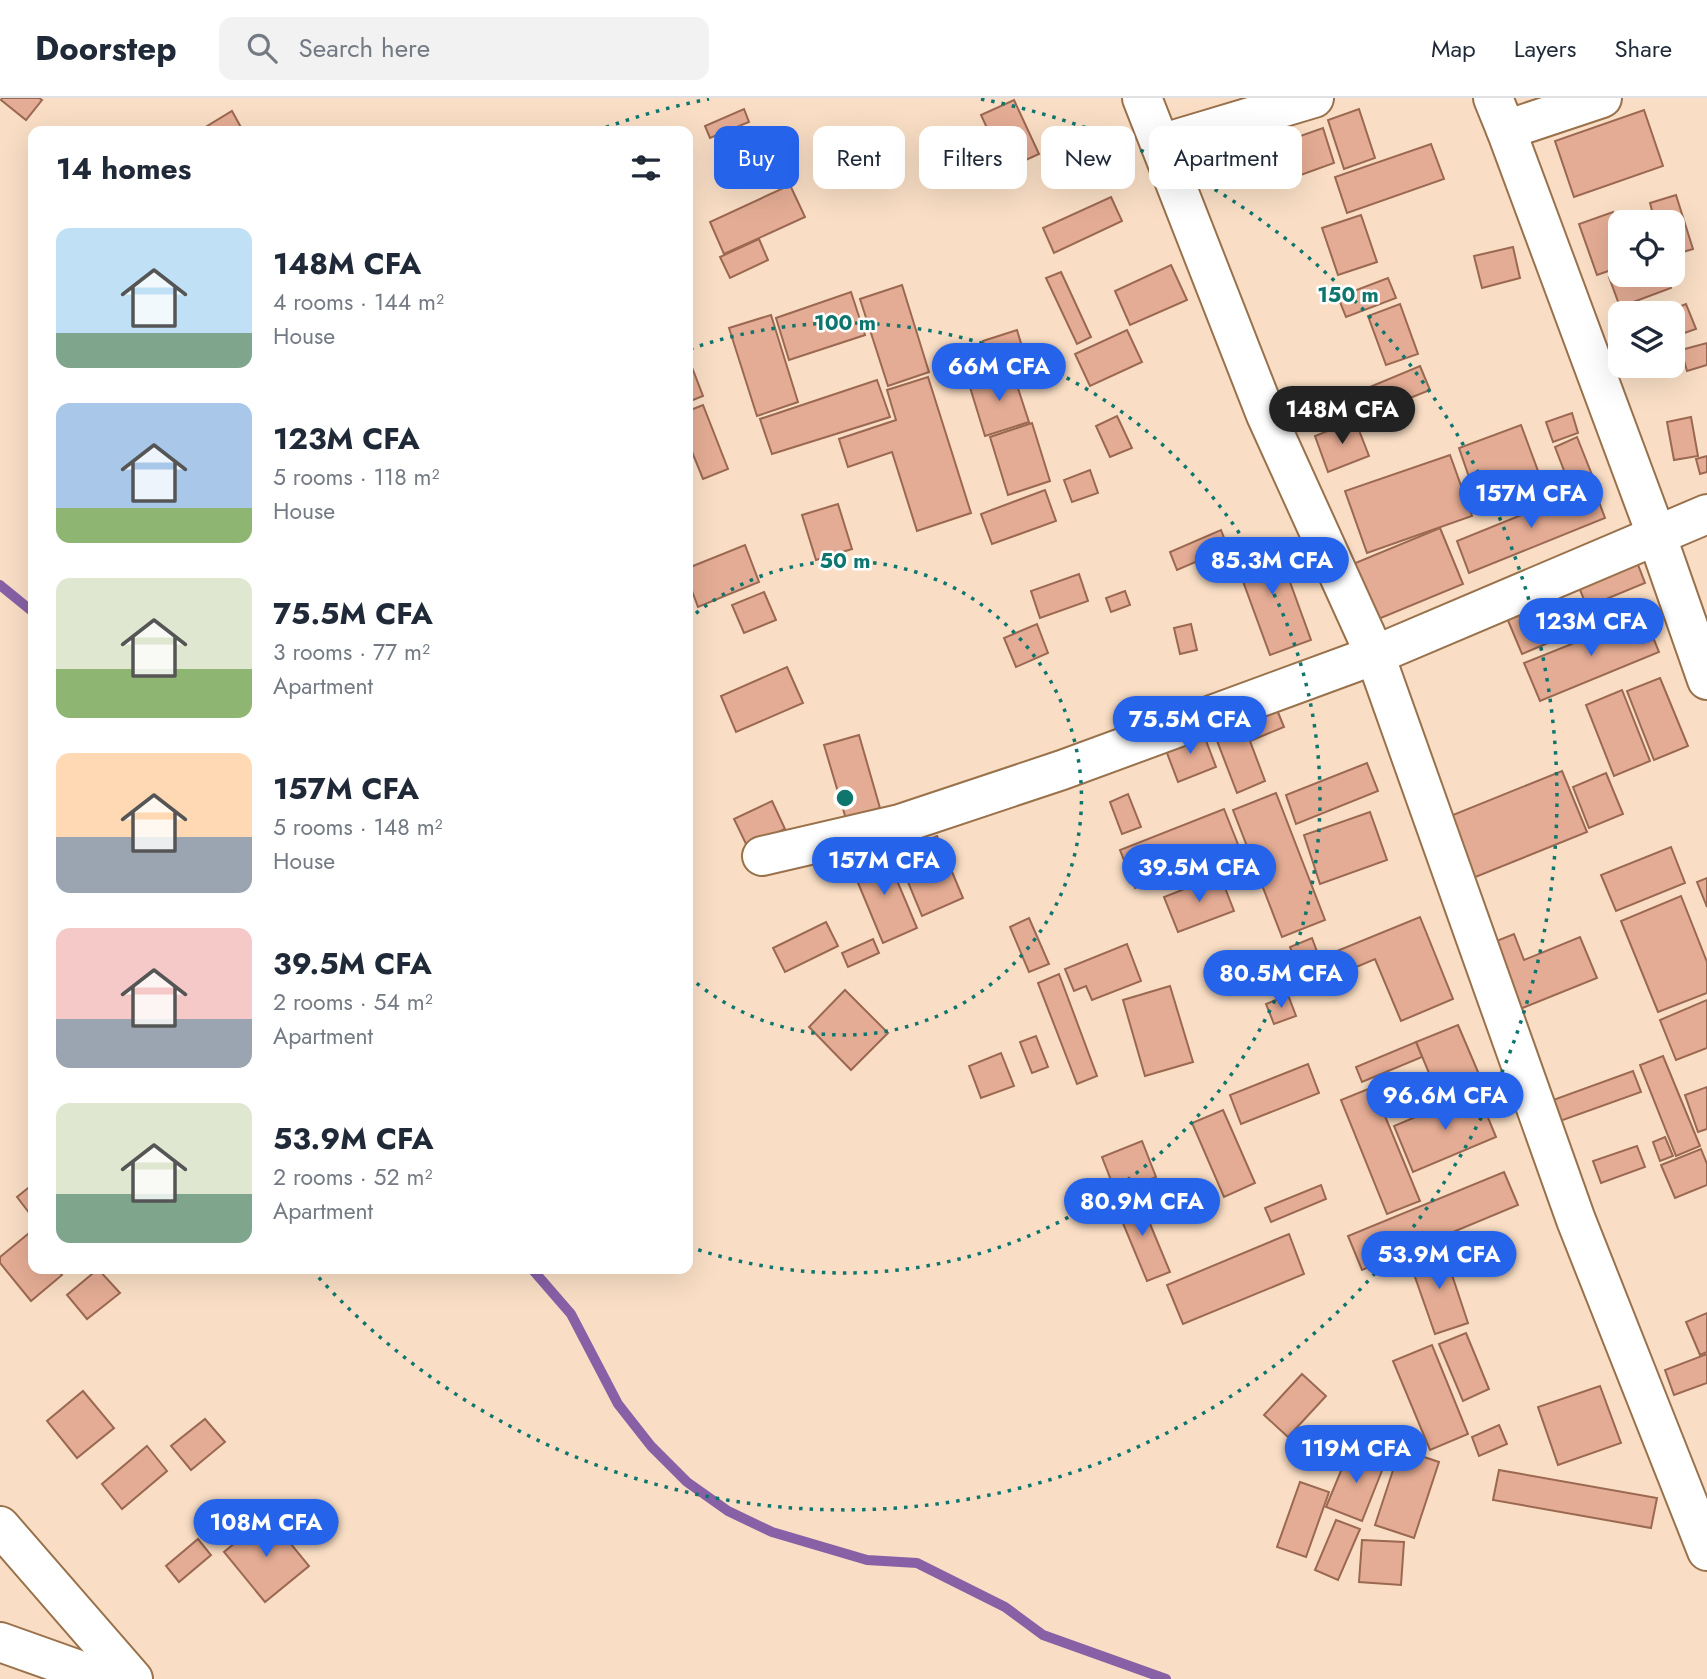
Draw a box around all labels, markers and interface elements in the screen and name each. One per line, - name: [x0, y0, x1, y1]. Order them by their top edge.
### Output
- search box: [219, 17, 709, 80]
- text: Doorstep: [35, 25, 177, 72]
- icon: search: [243, 29, 281, 67]
- text: Search here: [299, 29, 430, 67]
- text: Map: [1431, 31, 1476, 66]
- text: Layers: [1514, 31, 1576, 66]
- text: Share: [1614, 31, 1672, 66]
- chip: Buy: [714, 126, 799, 189]
- chip: Rent: [813, 126, 905, 189]
- chip: Filters: [919, 126, 1027, 189]
- chip: New: [1041, 126, 1135, 189]
- chip: Apartment: [1149, 126, 1302, 189]
- text: 14 homes: [56, 147, 191, 190]
- icon: filters: [627, 149, 665, 187]
- map controls: [1608, 210, 1685, 378]
- button: locate: [1608, 210, 1685, 287]
- text: 148M CFA: [273, 242, 421, 285]
- icon: home: [112, 256, 196, 340]
- text: 150 m: [1317, 280, 1379, 310]
- text: 4 rooms · 144 m²: [273, 285, 444, 319]
- button: layers: [1608, 301, 1685, 378]
- text: 100 m: [814, 308, 876, 338]
- text: House: [273, 319, 335, 353]
- pin: 66M CFA: [934, 344, 1064, 403]
- text: 66M CFA: [948, 349, 1050, 383]
- pin: 148M CFA: [1270, 386, 1414, 446]
- text: 148M CFA: [1285, 392, 1399, 426]
- text: 123M CFA: [273, 417, 420, 460]
- icon: home: [112, 431, 196, 515]
- text: 5 rooms · 118 m²: [273, 460, 440, 494]
- pin: 157M CFA: [1459, 470, 1603, 530]
- text: 157M CFA: [1475, 476, 1587, 510]
- text: House: [273, 494, 335, 528]
- pin: 85.3M CFA: [1192, 538, 1352, 597]
- text: 85.3M CFA: [1211, 543, 1333, 577]
- text: 50 m: [820, 546, 870, 576]
- text: 75.5M CFA: [273, 592, 433, 635]
- pin: 123M CFA: [1519, 598, 1663, 658]
- text: 123M CFA: [1535, 604, 1647, 638]
- icon: home: [112, 606, 196, 690]
- text: 3 rooms · 77 m²: [273, 635, 430, 669]
- text: Apartment: [273, 669, 373, 703]
- pin: 75.5M CFA: [1110, 696, 1270, 756]
- text: 75.5M CFA: [1129, 702, 1251, 736]
- text: 157M CFA: [273, 767, 419, 810]
- icon: home: [112, 781, 196, 865]
- centre of rings: [833, 786, 857, 810]
- text: 5 rooms · 148 m²: [273, 810, 443, 844]
- pin: 157M CFA: [812, 838, 956, 897]
- text: 157M CFA: [828, 843, 940, 877]
- text: House: [273, 844, 335, 878]
- pin: 39.5M CFA: [1119, 844, 1279, 904]
- text: 39.5M CFA: [1138, 850, 1260, 884]
- text: 39.5M CFA: [273, 942, 432, 985]
- pin: 80.5M CFA: [1201, 950, 1361, 1010]
- icon: home: [112, 956, 196, 1040]
- text: 80.5M CFA: [1219, 956, 1343, 990]
- text: 2 rooms · 54 m²: [273, 985, 433, 1019]
- text: Apartment: [273, 1019, 373, 1053]
- pin: 96.6M CFA: [1365, 1072, 1525, 1132]
- text: 96.6M CFA: [1382, 1078, 1508, 1112]
- text: 53.9M CFA: [273, 1117, 434, 1160]
- icon: home: [112, 1131, 196, 1215]
- text: 2 rooms · 52 m²: [273, 1160, 432, 1194]
- pin: 80.9M CFA: [1062, 1178, 1222, 1238]
- text: 80.9M CFA: [1080, 1184, 1204, 1218]
- text: Apartment: [273, 1194, 373, 1228]
- pin: 53.9M CFA: [1359, 1232, 1519, 1291]
- text: 53.9M CFA: [1377, 1237, 1501, 1271]
- pin: 119M CFA: [1284, 1426, 1428, 1485]
- text: 119M CFA: [1301, 1431, 1411, 1465]
- pin: 108M CFA: [194, 1500, 338, 1559]
- text: 108M CFA: [210, 1505, 322, 1539]

